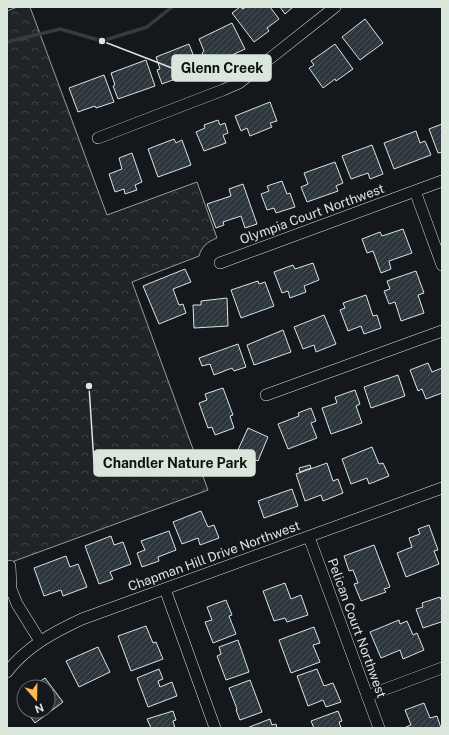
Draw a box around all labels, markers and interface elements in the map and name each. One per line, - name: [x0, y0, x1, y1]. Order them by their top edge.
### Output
- callout: Glenn Creek: [172, 55, 271, 81]
- text: Glenn Creek: [181, 60, 263, 76]
- street label: Olympia Court Northwest: [238, 181, 386, 247]
- callout: Chandler Nature Park: [94, 450, 255, 476]
- text: Chandler Nature Park: [103, 455, 247, 471]
- street label: Chapman Hill Drive Northwest: [126, 518, 302, 594]
- street label: Pelican Court Northwest: [325, 556, 389, 700]
- north arrow: [16, 679, 56, 719]
- text: N: [33, 701, 46, 716]

